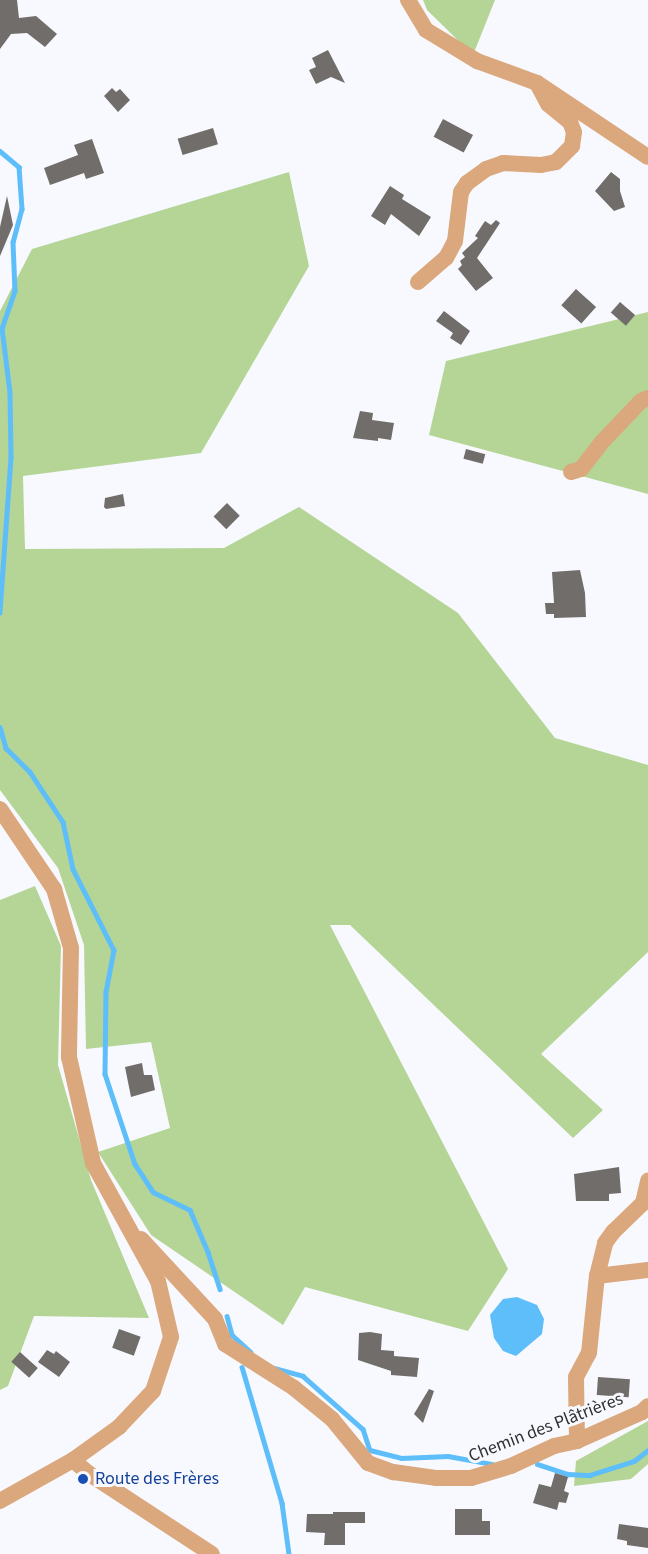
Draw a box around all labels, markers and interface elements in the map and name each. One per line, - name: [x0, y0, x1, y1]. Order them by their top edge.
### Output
- street label: Chemin des Plâtrières: [466, 1389, 626, 1467]
- place label: Route des Frères: [95, 1468, 219, 1490]
- marker: Route des Frères: [76, 1472, 90, 1486]

